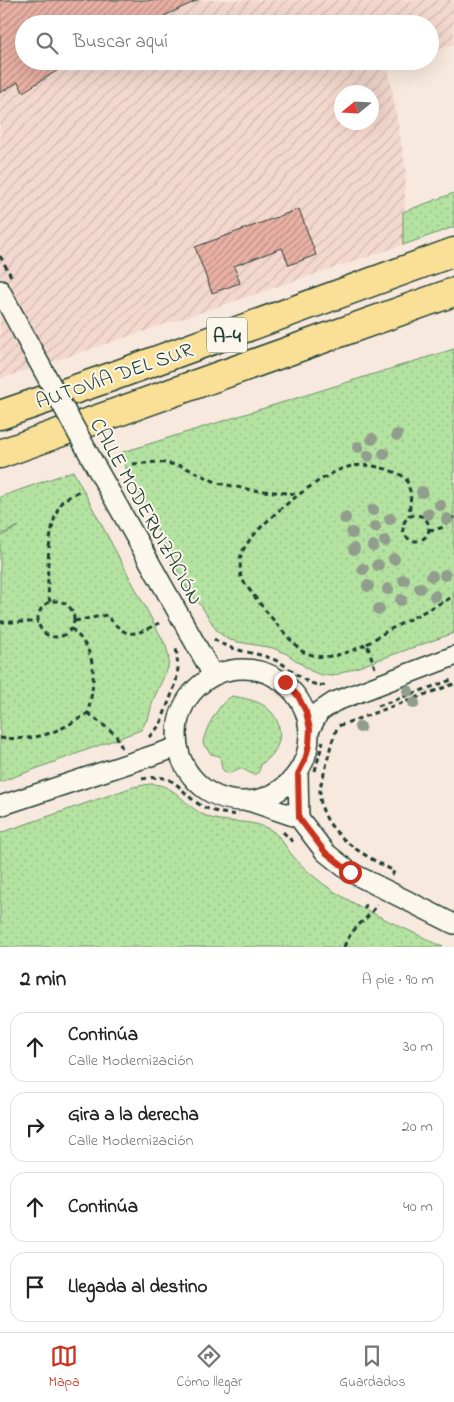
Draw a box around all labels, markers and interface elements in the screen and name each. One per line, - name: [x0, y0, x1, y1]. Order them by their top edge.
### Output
- search box: [15, 15, 439, 70]
- icon: search: [33, 29, 61, 57]
- text: Buscar aquí: [73, 29, 168, 56]
- north arrow: [334, 85, 379, 130]
- road number: A-4: [207, 318, 247, 352]
- street label: AUTOVÍA DEL SUR: [32, 336, 198, 418]
- street label: CALLE MODERNIZACIÓN: [81, 413, 209, 611]
- route end: [274, 671, 297, 694]
- route start: [339, 861, 362, 884]
- text: 2 min: [20, 965, 66, 995]
- text: A pie · 90 m: [362, 968, 434, 992]
- text: Continúa: [68, 1022, 138, 1049]
- icon: ahead: [21, 1033, 49, 1061]
- text: 30 m: [403, 1035, 433, 1059]
- text: Calle Modernización: [68, 1049, 193, 1073]
- text: Gira a la derecha: [68, 1102, 199, 1129]
- icon: right: [21, 1113, 49, 1141]
- text: 20 m: [402, 1115, 433, 1139]
- text: Calle Modernización: [68, 1129, 193, 1153]
- icon: ahead: [21, 1193, 49, 1221]
- text: Continúa: [68, 1194, 138, 1221]
- text: 40 m: [403, 1195, 433, 1219]
- icon: arrive: [21, 1273, 49, 1301]
- text: Llegada al destino: [68, 1274, 207, 1301]
- tab: Mapa: [48, 1342, 80, 1393]
- tab: Cómo llegar: [177, 1342, 242, 1393]
- tab: Guardados: [339, 1342, 406, 1393]

